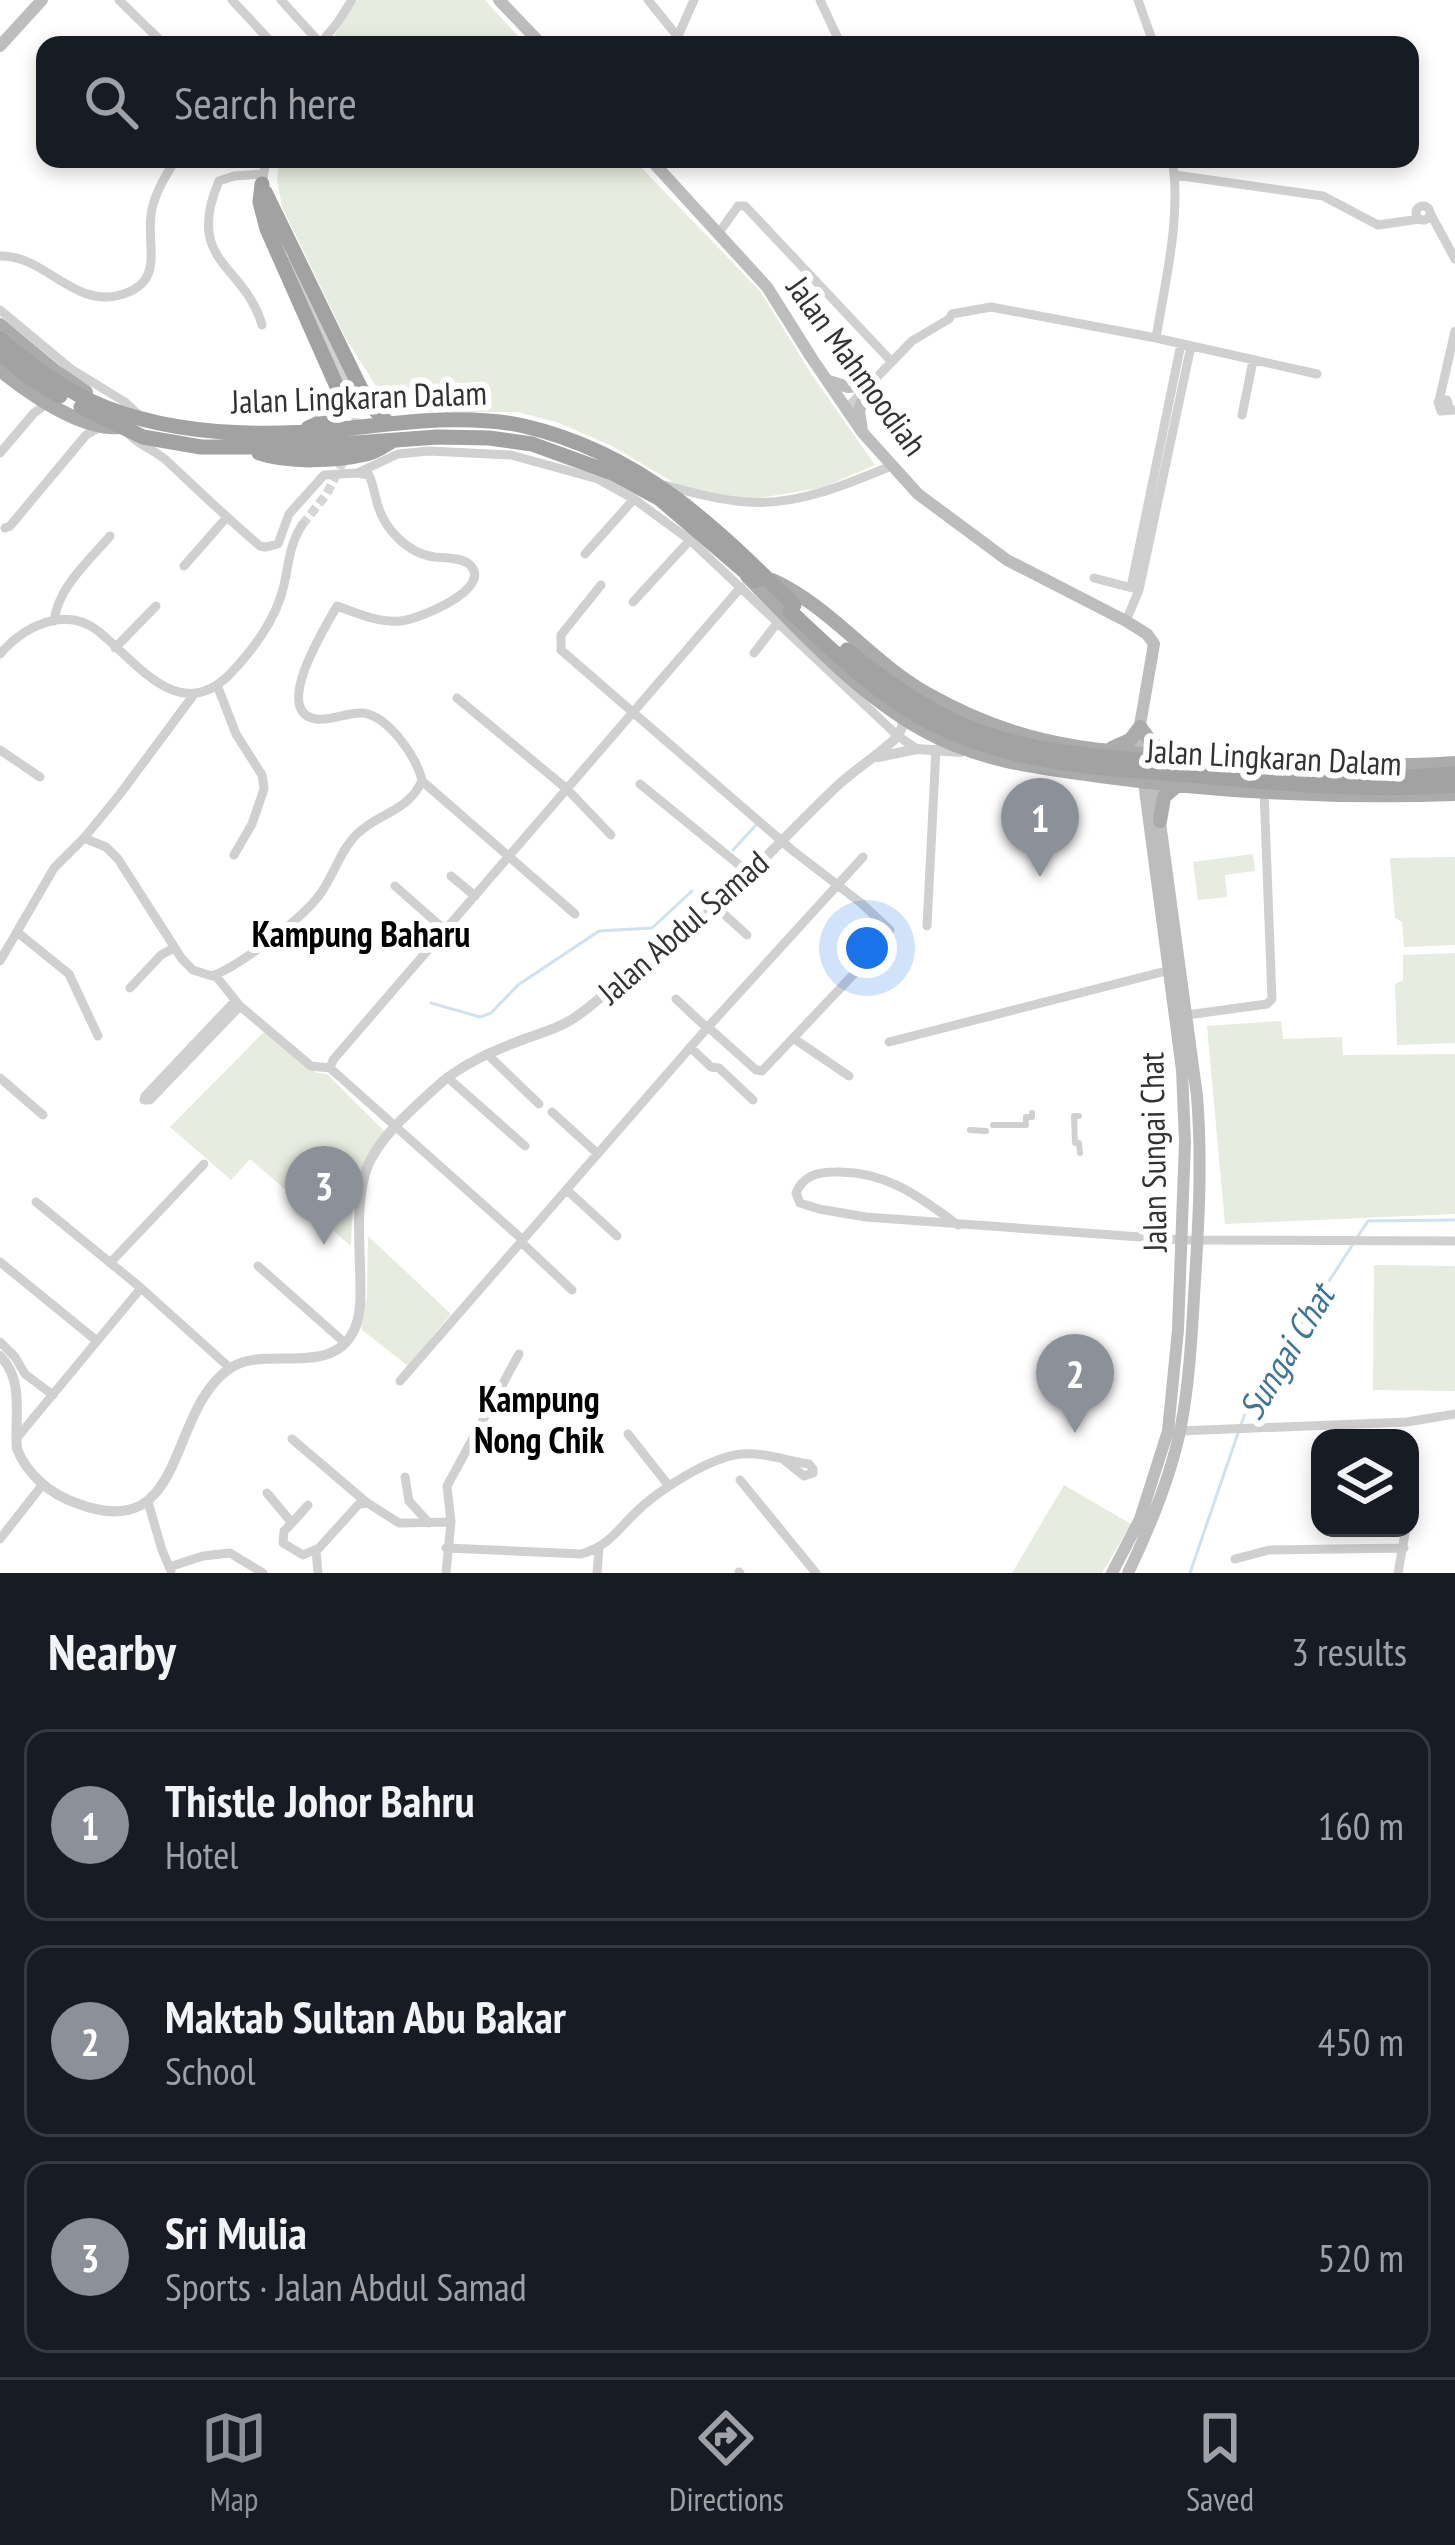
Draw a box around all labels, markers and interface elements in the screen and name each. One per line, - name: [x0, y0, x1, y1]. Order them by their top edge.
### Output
- search box: [36, 36, 1419, 168]
- icon: search: [78, 69, 144, 135]
- text: Search here: [174, 73, 357, 131]
- street label: Jalan Mahmoodiah: [777, 267, 937, 464]
- street label: Jalan Lingkaran Dalam: [229, 371, 488, 422]
- street label: Jalan Lingkaran Dalam: [1144, 728, 1403, 785]
- pin: 1: [1001, 778, 1079, 877]
- street label: Jalan Abdul Samad: [588, 841, 777, 1013]
- district label: Kampung Baharu: [252, 910, 470, 957]
- your location: [837, 918, 897, 978]
- street label: Jalan Sungai Chat: [1129, 1052, 1176, 1253]
- pin: 3: [285, 1146, 363, 1245]
- water label: Sungai Chat: [1227, 1272, 1346, 1428]
- pin: 2: [1036, 1334, 1114, 1433]
- district label: Kampung Nong Chik: [474, 1375, 604, 1463]
- map controls: [1311, 1429, 1419, 1537]
- button: layers: [1311, 1429, 1419, 1537]
- text: Nearby: [48, 1618, 176, 1684]
- text: 3 results: [1291, 1626, 1407, 1677]
- text: Thistle Johor Bahru: [165, 1771, 475, 1829]
- text: 1: [81, 1800, 99, 1851]
- text: 160 m: [1318, 1800, 1404, 1851]
- text: Hotel: [165, 1829, 238, 1880]
- text: Maktab Sultan Abu Bakar: [165, 1987, 566, 2045]
- text: 2: [81, 2016, 99, 2067]
- text: 450 m: [1318, 2016, 1404, 2067]
- text: School: [165, 2045, 256, 2096]
- text: Sri Mulia: [165, 2203, 307, 2261]
- text: 3: [81, 2232, 99, 2283]
- text: 520 m: [1318, 2232, 1404, 2283]
- text: Sports · Jalan Abdul Samad: [165, 2261, 527, 2312]
- tab: Map: [201, 2405, 267, 2520]
- tab: Directions: [669, 2405, 784, 2520]
- tab: Saved: [1186, 2405, 1254, 2520]

